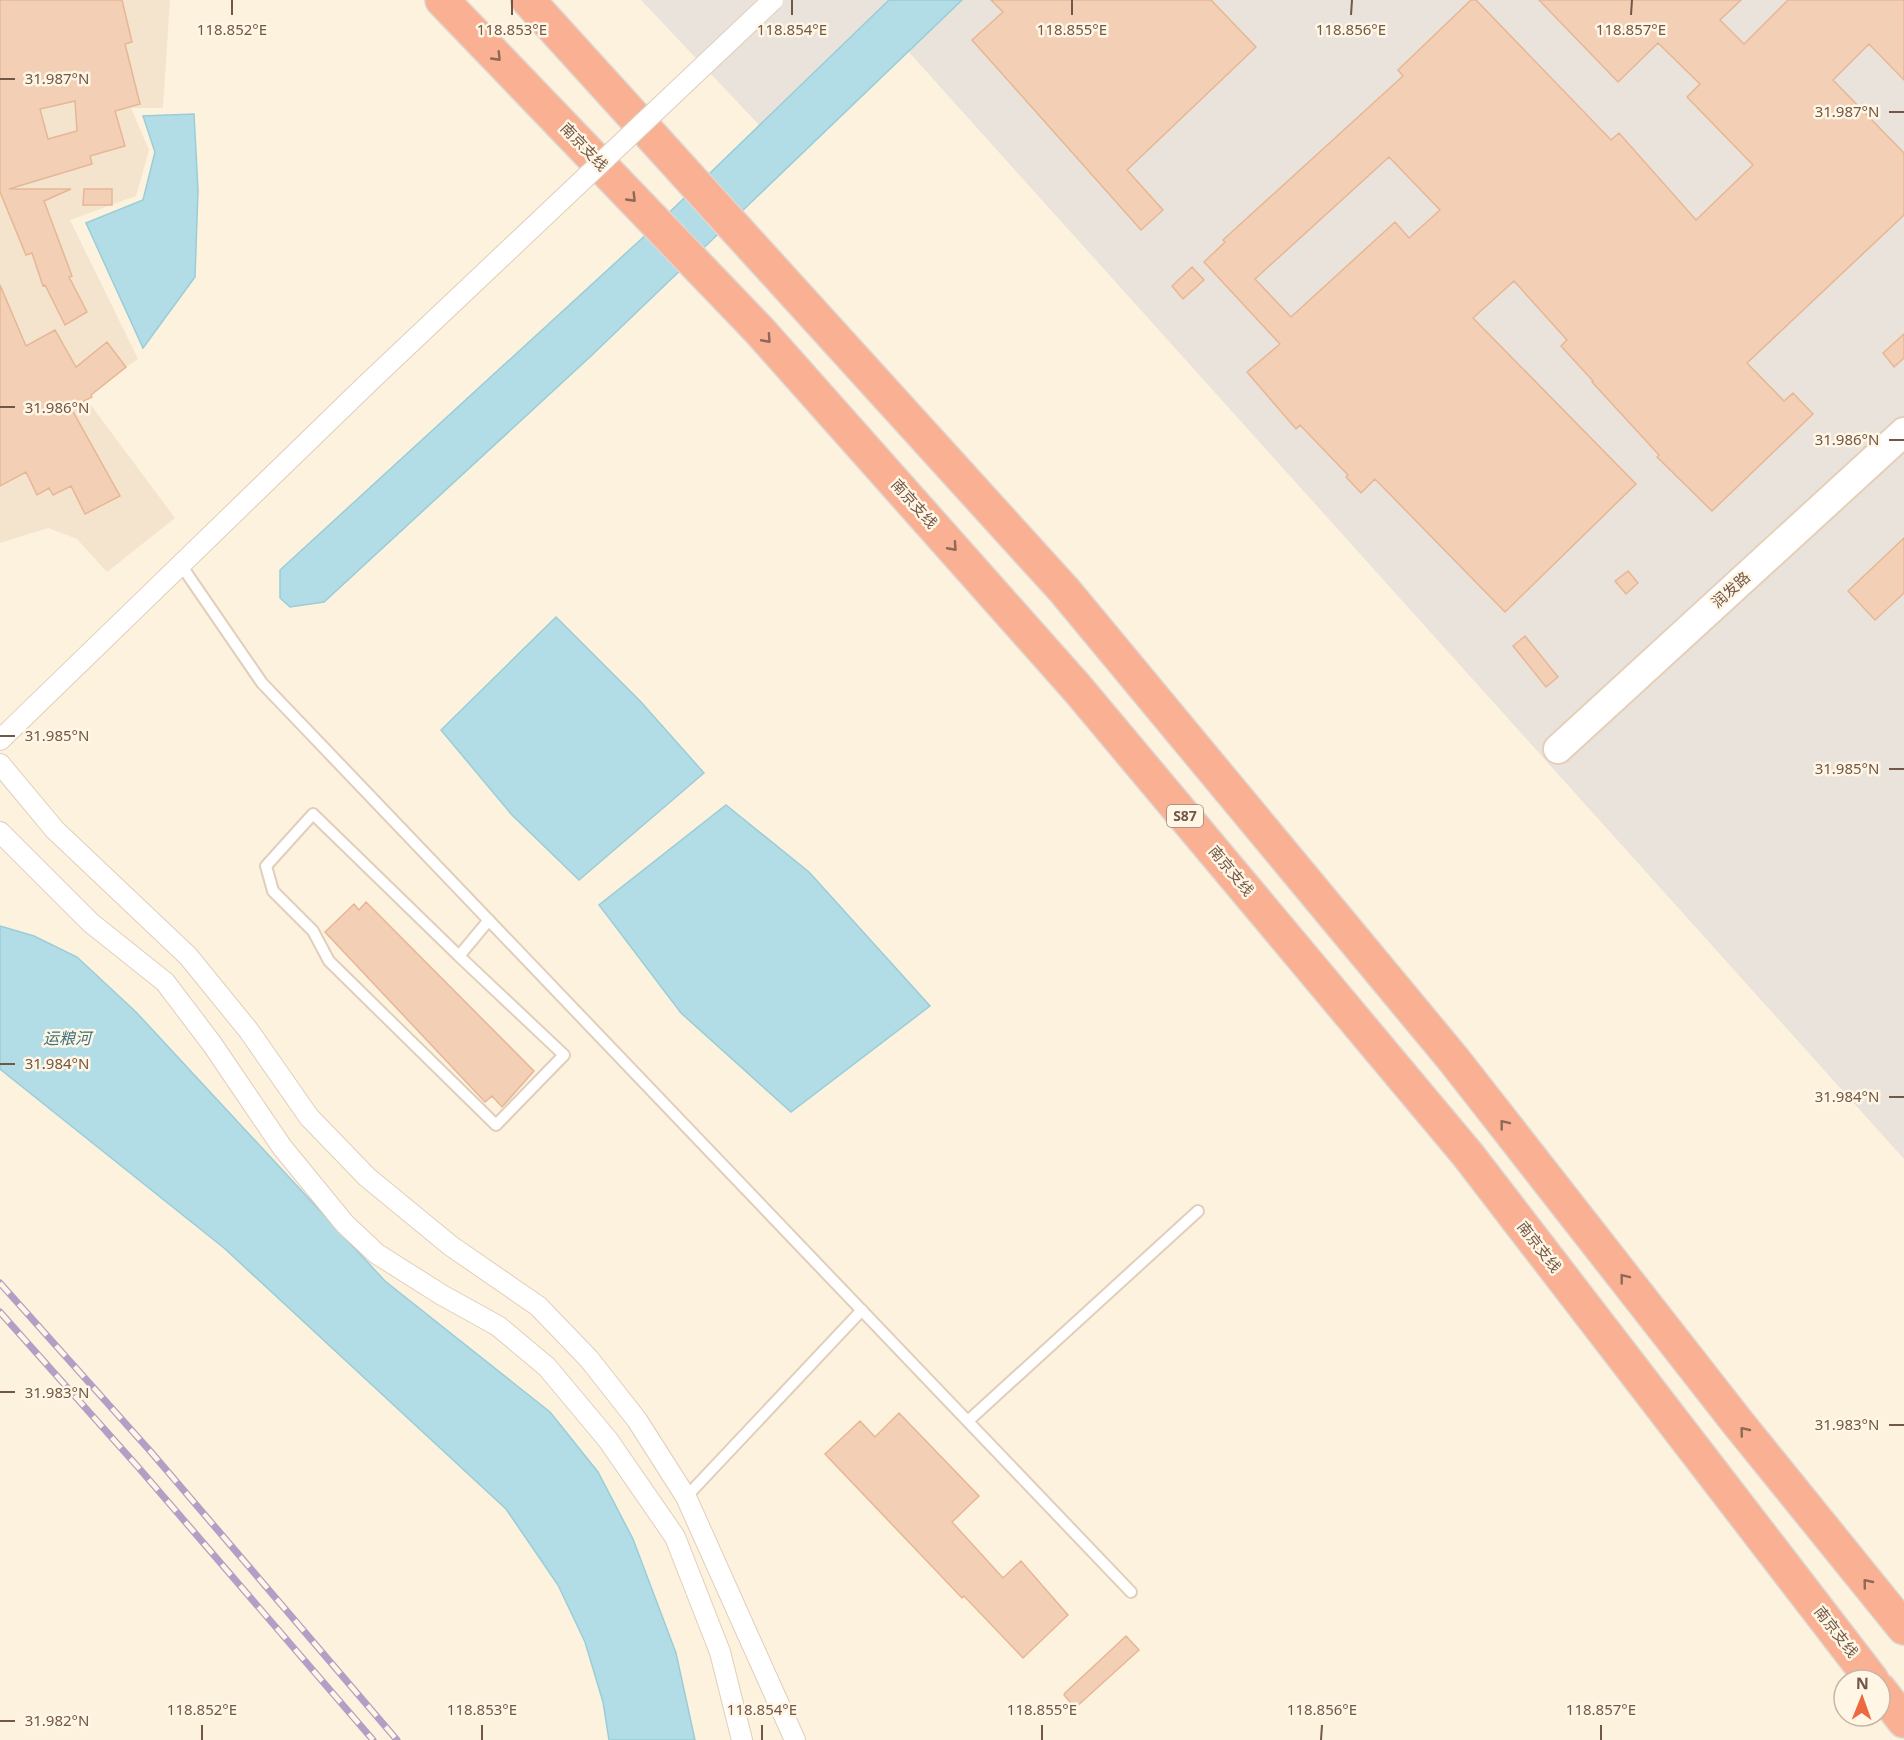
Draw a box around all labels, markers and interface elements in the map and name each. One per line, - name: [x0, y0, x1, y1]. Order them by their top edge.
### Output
- text: 118.852°E: [197, 19, 267, 39]
- text: 118.853°E: [477, 19, 547, 39]
- text: 118.854°E: [757, 19, 827, 39]
- text: 118.855°E: [1037, 19, 1107, 39]
- text: 118.856°E: [1316, 19, 1386, 39]
- text: 118.857°E: [1596, 19, 1666, 39]
- one-way arrow: [490, 51, 501, 61]
- text: 31.987°N: [25, 68, 89, 88]
- text: 31.987°N: [1815, 101, 1879, 121]
- street label: 南京支线: [557, 118, 613, 175]
- one-way arrow: [625, 190, 636, 201]
- one-way arrow: [760, 332, 771, 342]
- text: 31.986°N: [25, 397, 89, 417]
- text: 31.986°N: [1815, 429, 1879, 449]
- street label: 南京支线: [887, 474, 942, 532]
- one-way arrow: [945, 540, 956, 551]
- street label: 润发路: [1707, 567, 1754, 612]
- text: 31.985°N: [25, 725, 89, 745]
- text: 31.985°N: [1815, 758, 1879, 778]
- road number: S87: [1167, 805, 1203, 827]
- street label: 南京支线: [1205, 841, 1259, 900]
- water label: 运粮河: [43, 1027, 94, 1049]
- text: 31.984°N: [25, 1053, 89, 1073]
- text: 31.984°N: [1815, 1086, 1879, 1106]
- one-way arrow: [1500, 1120, 1511, 1131]
- street label: 南京支线: [1513, 1217, 1566, 1276]
- one-way arrow: [1621, 1274, 1632, 1285]
- text: 31.983°N: [25, 1382, 89, 1402]
- text: 31.983°N: [1815, 1414, 1879, 1434]
- one-way arrow: [1741, 1427, 1752, 1438]
- one-way arrow: [1864, 1579, 1875, 1590]
- street label: 南京支线: [1810, 1602, 1863, 1661]
- north arrow: [1832, 1668, 1892, 1728]
- text: N: [1856, 1672, 1869, 1694]
- text: 118.852°E: [167, 1699, 237, 1719]
- text: 118.853°E: [447, 1699, 517, 1719]
- text: 118.854°E: [727, 1699, 797, 1719]
- text: 118.855°E: [1007, 1699, 1077, 1719]
- text: 118.856°E: [1287, 1699, 1357, 1719]
- text: 118.857°E: [1566, 1699, 1636, 1719]
- text: 31.982°N: [25, 1710, 89, 1730]

